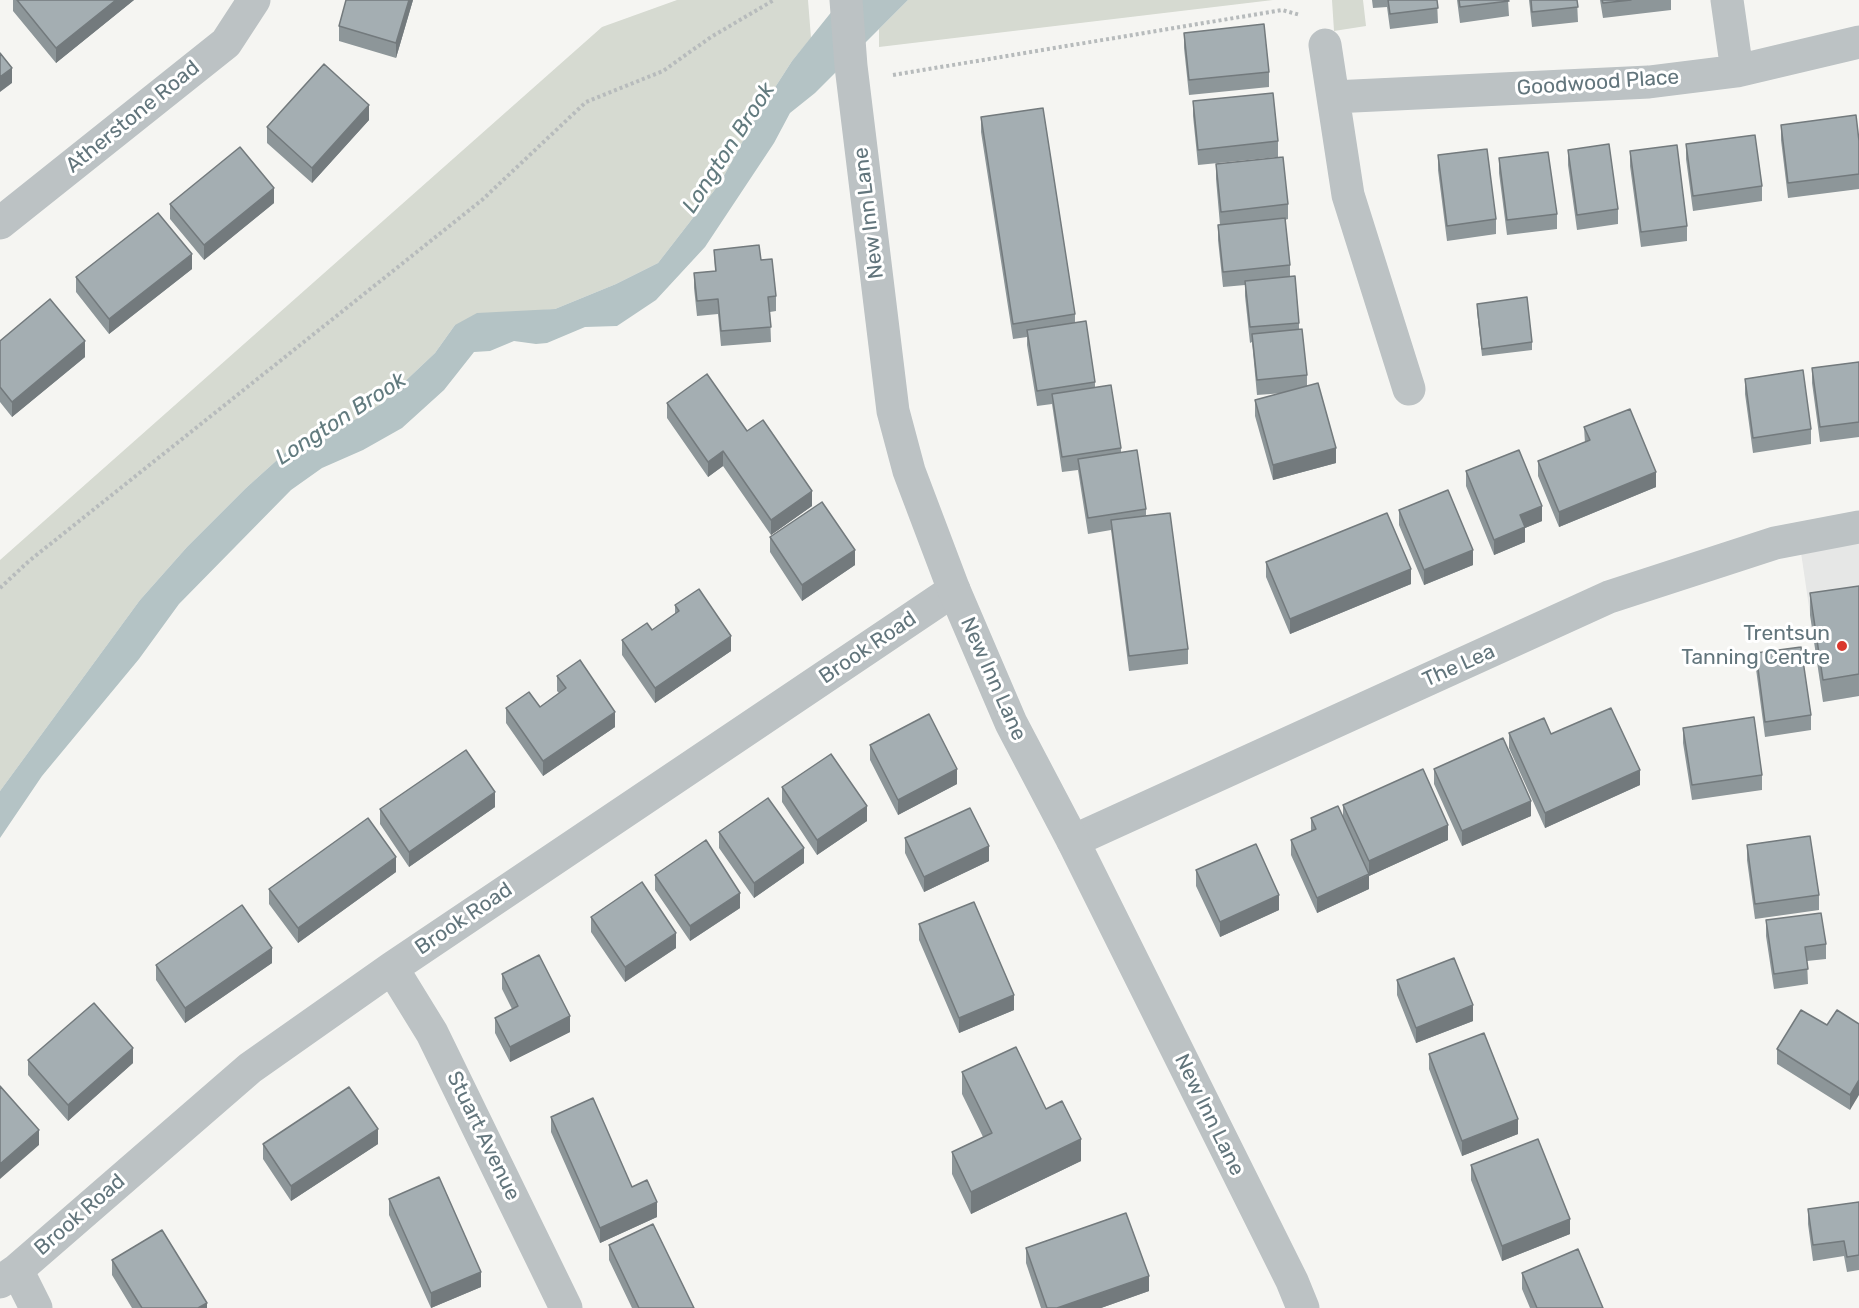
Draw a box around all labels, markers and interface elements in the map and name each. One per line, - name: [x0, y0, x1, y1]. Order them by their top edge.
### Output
- street label: Atherstone Road: [61, 55, 205, 179]
- street label: Goodwood Place: [1516, 65, 1680, 101]
- water label: Longton Brook: [677, 78, 781, 218]
- street label: New Inn Lane: [848, 146, 890, 280]
- water label: Longton Brook: [271, 367, 411, 471]
- street label: Brook Road: [815, 606, 921, 690]
- street label: New Inn Lane: [955, 613, 1031, 745]
- place label: Trentsun Tanning Centre: [1681, 621, 1830, 671]
- street label: The Lea: [1419, 639, 1499, 693]
- marker: Trentsun Tanning Centre: [1835, 639, 1849, 653]
- street label: Brook Road: [411, 877, 517, 961]
- street label: New Inn Lane: [1169, 1050, 1249, 1180]
- street label: Stuart Avenue: [441, 1067, 525, 1205]
- street label: Brook Road: [30, 1169, 130, 1261]

